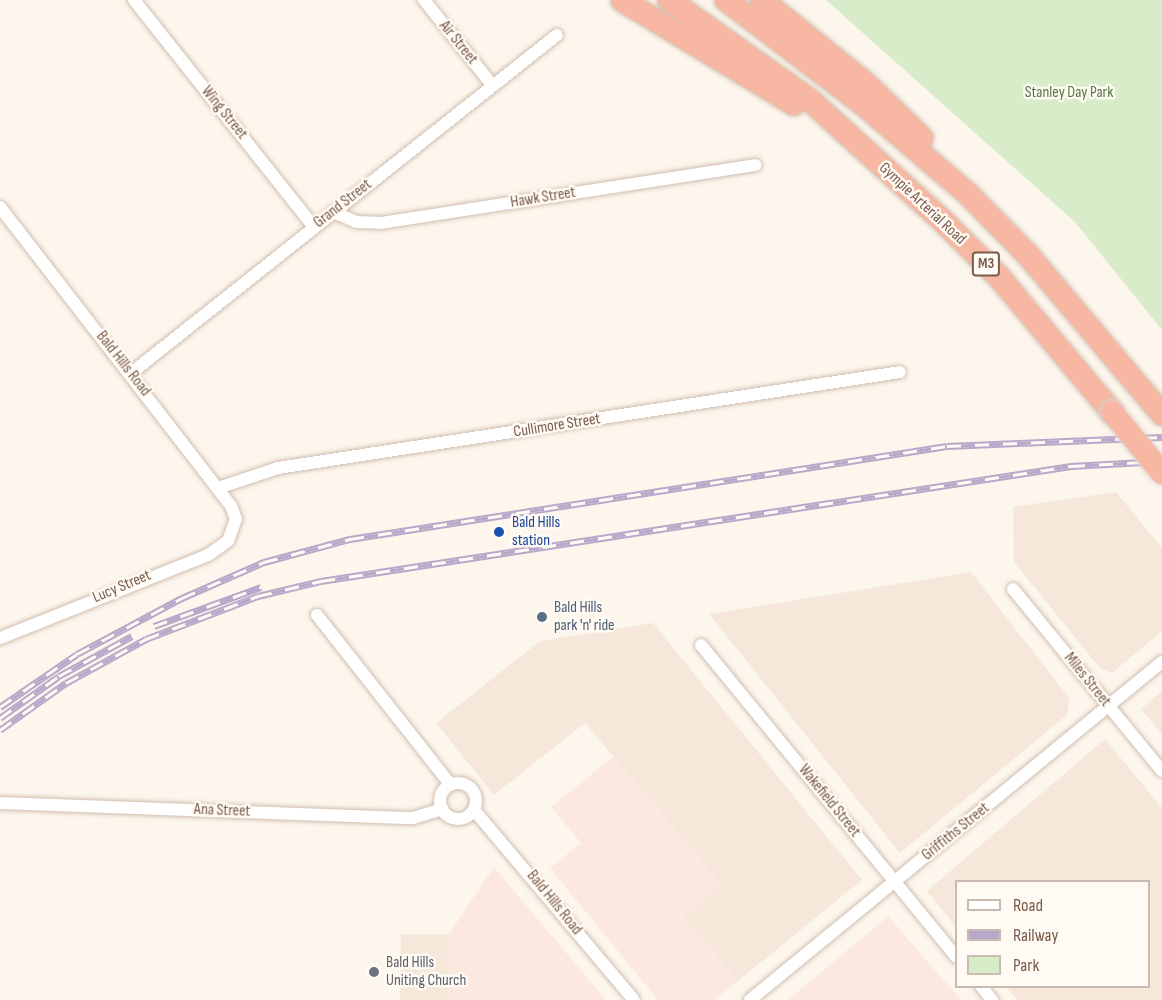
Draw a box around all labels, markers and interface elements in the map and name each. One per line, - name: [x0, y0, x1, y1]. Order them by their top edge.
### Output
- street label: Air Street: [435, 17, 481, 69]
- street label: Wing Street: [197, 83, 251, 143]
- park label: Stanley Day Park: [1025, 83, 1113, 103]
- street label: Gympie Arterial Road: [875, 159, 969, 249]
- street label: Grand Street: [310, 175, 376, 233]
- street label: Hawk Street: [509, 183, 577, 213]
- road number: M3: [971, 252, 1001, 276]
- street label: Bald Hills Road: [92, 328, 154, 400]
- street label: Cullimore Street: [512, 410, 602, 442]
- place label: Bald Hills station: [512, 513, 560, 551]
- marker: Bald Hills station: [490, 523, 508, 541]
- street label: Lucy Street: [90, 566, 154, 608]
- place label: Bald Hills park 'n' ride: [554, 598, 615, 636]
- marker: Bald Hills park 'n' ride: [535, 610, 549, 624]
- street label: Miles Street: [1059, 649, 1115, 711]
- street label: Wakefield Street: [794, 761, 864, 841]
- street label: Griffiths Street: [918, 799, 994, 865]
- street label: Ana Street: [193, 800, 251, 822]
- street label: Bald Hills Road: [522, 867, 586, 939]
- legend: [955, 880, 1150, 988]
- text: Road: [1013, 895, 1043, 916]
- text: Railway: [1013, 925, 1058, 946]
- place label: Bald Hills Uniting Church: [386, 953, 466, 991]
- text: Park: [1013, 955, 1039, 976]
- marker: Bald Hills Uniting Church: [367, 965, 381, 979]

